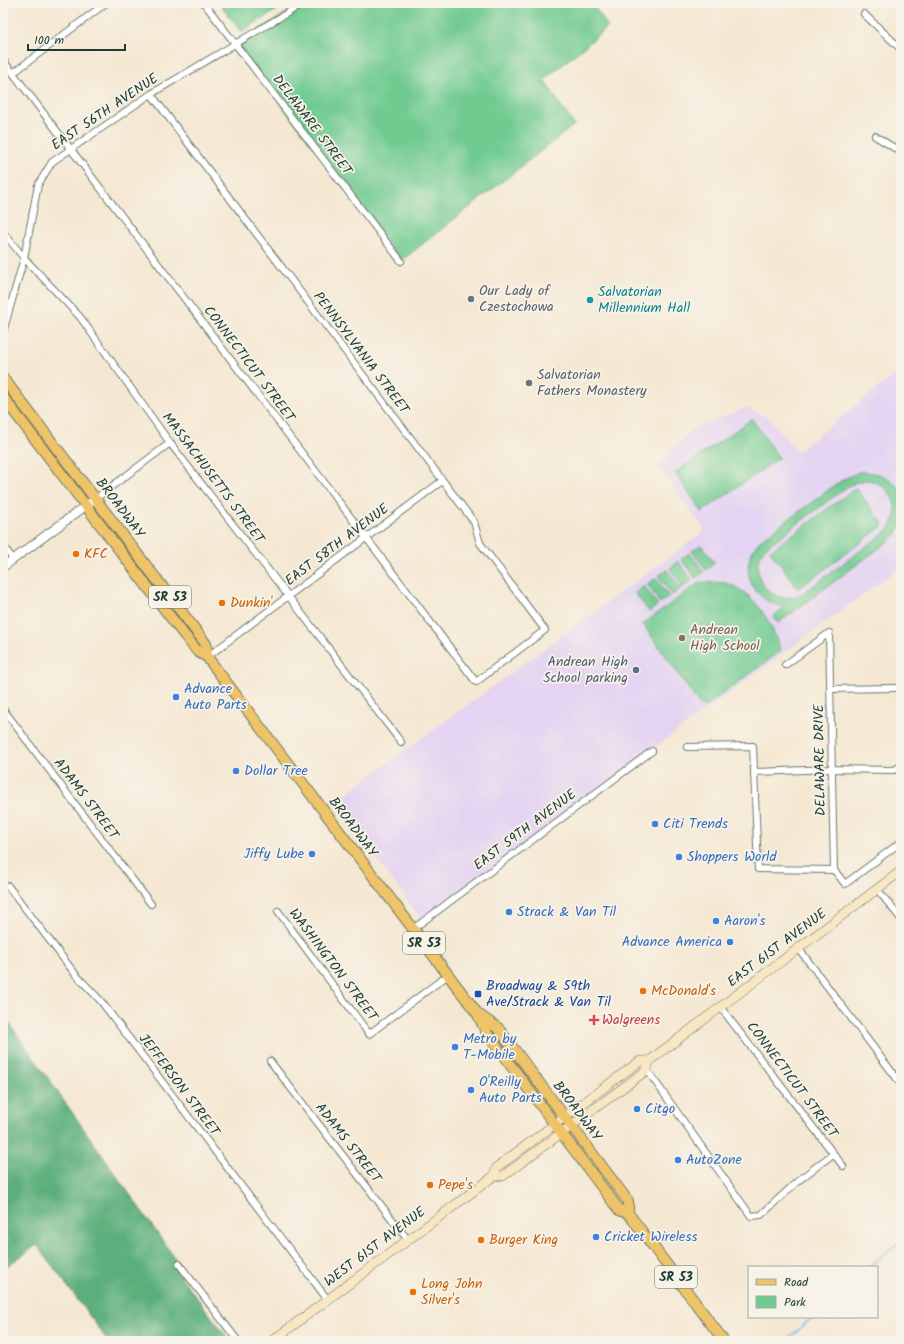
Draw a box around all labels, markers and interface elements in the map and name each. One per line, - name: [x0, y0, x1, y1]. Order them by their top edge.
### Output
- scale bar: [28, 26, 125, 52]
- text: 100 m: [34, 31, 65, 50]
- street label: EAST 56TH AVENUE: [47, 67, 164, 156]
- street label: DELAWARE STREET: [267, 70, 358, 181]
- place label: Our Lady of Czestochowa: [479, 280, 554, 318]
- place label: Salvatorian Millennium Hall: [598, 281, 691, 319]
- street label: PENNSYLVANIA STREET: [307, 287, 415, 420]
- marker: Our Lady of Czestochowa: [466, 294, 476, 304]
- marker: Salvatorian Millennium Hall: [585, 295, 595, 305]
- street label: CONNECTICUT STREET: [198, 301, 301, 428]
- place label: Salvatorian Fathers Monastery: [537, 364, 647, 402]
- marker: Salvatorian Fathers Monastery: [524, 378, 534, 388]
- street label: MASSACHUSETTS STREET: [156, 408, 271, 550]
- street label: BROADWAY: [90, 473, 151, 544]
- street label: EAST 58TH AVENUE: [280, 498, 395, 592]
- place label: KFC: [84, 543, 108, 565]
- marker: KFC: [71, 549, 81, 559]
- road number: SR 53: [149, 586, 191, 608]
- place label: Dunkin': [230, 592, 274, 614]
- marker: Dunkin': [217, 598, 227, 608]
- place label: Andrean High School: [690, 619, 760, 657]
- marker: Andrean High School: [677, 633, 687, 643]
- place label: Andrean High School parking: [543, 651, 628, 689]
- marker: Andrean High School parking: [631, 665, 641, 675]
- place label: Advance Auto Parts: [184, 678, 247, 716]
- marker: Advance Auto Parts: [171, 692, 181, 702]
- street label: DELAWARE DRIVE: [808, 703, 832, 816]
- street label: ADAMS STREET: [48, 754, 125, 846]
- place label: Dollar Tree: [244, 760, 308, 782]
- marker: Dollar Tree: [231, 766, 241, 776]
- street label: EAST 59TH AVENUE: [469, 783, 582, 876]
- street label: BROADWAY: [323, 792, 384, 863]
- place label: Citi Trends: [663, 813, 728, 835]
- marker: Citi Trends: [650, 819, 660, 829]
- place label: Jiffy Lube: [243, 843, 305, 865]
- place label: Shoppers World: [687, 846, 778, 868]
- marker: Jiffy Lube: [307, 849, 317, 859]
- marker: Shoppers World: [674, 852, 684, 862]
- place label: Strack & Van Til: [517, 901, 617, 923]
- street label: EAST 61ST AVENUE: [722, 903, 832, 993]
- street label: WASHINGTON STREET: [283, 904, 384, 1027]
- marker: Strack & Van Til: [504, 907, 514, 917]
- place label: Aaron's: [724, 910, 766, 932]
- marker: Aaron's: [711, 916, 721, 926]
- place label: Advance America: [622, 931, 722, 953]
- road number: SR 53: [403, 932, 445, 954]
- marker: Advance America: [725, 937, 735, 947]
- place label: Broadway & 59th Ave/Strack & Van Til: [486, 975, 612, 1013]
- place label: McDonald's: [651, 980, 716, 1002]
- marker: McDonald's: [638, 986, 648, 996]
- marker: Broadway & 59th Ave/Strack & Van Til: [473, 989, 483, 999]
- place label: Walgreens: [602, 1009, 660, 1031]
- marker: Walgreens: [589, 1015, 599, 1025]
- street label: CONNECTICUT STREET: [741, 1017, 844, 1144]
- place label: Metro by T-Mobile: [463, 1028, 517, 1066]
- street label: JEFFERSON STREET: [133, 1029, 226, 1142]
- marker: Metro by T-Mobile: [450, 1042, 460, 1052]
- place label: O'Reilly Auto Parts: [479, 1071, 542, 1109]
- street label: BROADWAY: [547, 1076, 608, 1147]
- marker: O'Reilly Auto Parts: [466, 1085, 476, 1095]
- street label: ADAMS STREET: [309, 1098, 387, 1189]
- place label: Citgo: [645, 1098, 675, 1120]
- marker: Citgo: [632, 1104, 642, 1114]
- place label: AutoZone: [686, 1149, 742, 1171]
- marker: AutoZone: [673, 1155, 683, 1165]
- place label: Pepe's: [438, 1174, 473, 1196]
- marker: Pepe's: [425, 1180, 435, 1190]
- street label: WEST 61ST AVENUE: [319, 1201, 431, 1293]
- place label: Cricket Wireless: [604, 1226, 697, 1248]
- place label: Burger King: [489, 1229, 558, 1251]
- marker: Cricket Wireless: [591, 1232, 601, 1242]
- marker: Burger King: [476, 1235, 486, 1245]
- road number: SR 53: [655, 1266, 697, 1288]
- legend: [748, 1266, 878, 1318]
- place label: Long John Silver's: [421, 1273, 483, 1311]
- text: Road: [784, 1273, 809, 1292]
- marker: Long John Silver's: [408, 1287, 418, 1297]
- text: Park: [784, 1293, 806, 1312]

